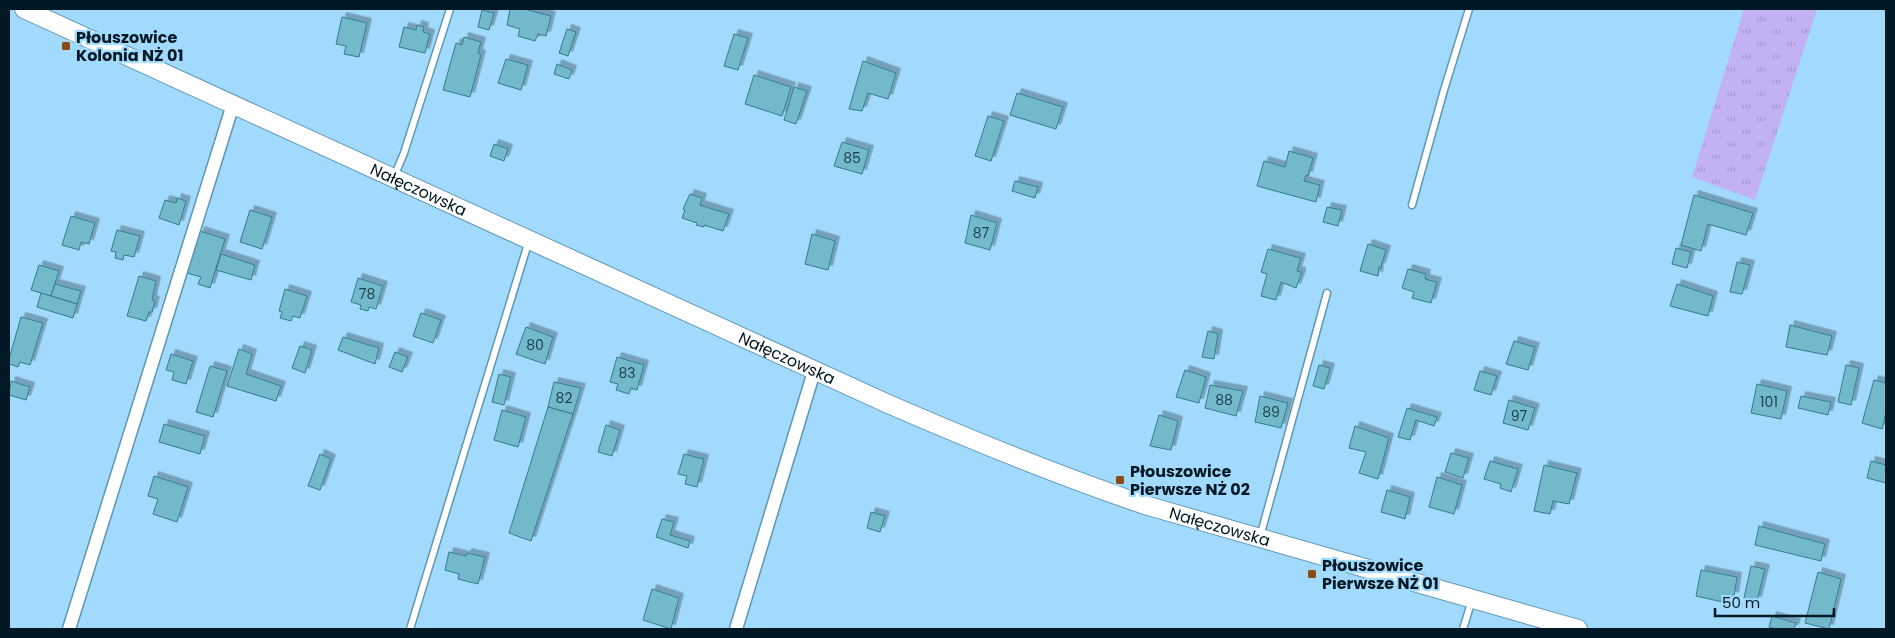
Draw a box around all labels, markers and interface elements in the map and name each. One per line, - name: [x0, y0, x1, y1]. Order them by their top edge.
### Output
- place label: Płouszowice Kolonia NŻ 01: [76, 26, 183, 67]
- marker: Płouszowice Kolonia NŻ 01: [60, 40, 72, 52]
- house number: 85: [843, 148, 861, 168]
- street label: Nałęczowska: [367, 157, 471, 221]
- house number: 87: [973, 223, 990, 243]
- house number: 78: [359, 284, 375, 304]
- street label: Nałęczowska: [735, 326, 839, 390]
- house number: 80: [526, 335, 544, 355]
- house number: 83: [618, 363, 636, 383]
- house number: 82: [556, 388, 572, 408]
- house number: 88: [1215, 390, 1233, 410]
- house number: 101: [1760, 392, 1778, 412]
- house number: 89: [1262, 402, 1280, 422]
- house number: 97: [1511, 406, 1528, 426]
- place label: Płouszowice Pierwsze NŻ 02: [1130, 460, 1250, 501]
- marker: Płouszowice Pierwsze NŻ 02: [1114, 474, 1126, 486]
- street label: Nałęczowska: [1167, 501, 1273, 552]
- place label: Płouszowice Pierwsze NŻ 01: [1322, 554, 1439, 595]
- marker: Płouszowice Pierwsze NŻ 01: [1306, 568, 1318, 580]
- scale bar: [1715, 586, 1834, 618]
- text: 50 m: [1722, 592, 1760, 613]

